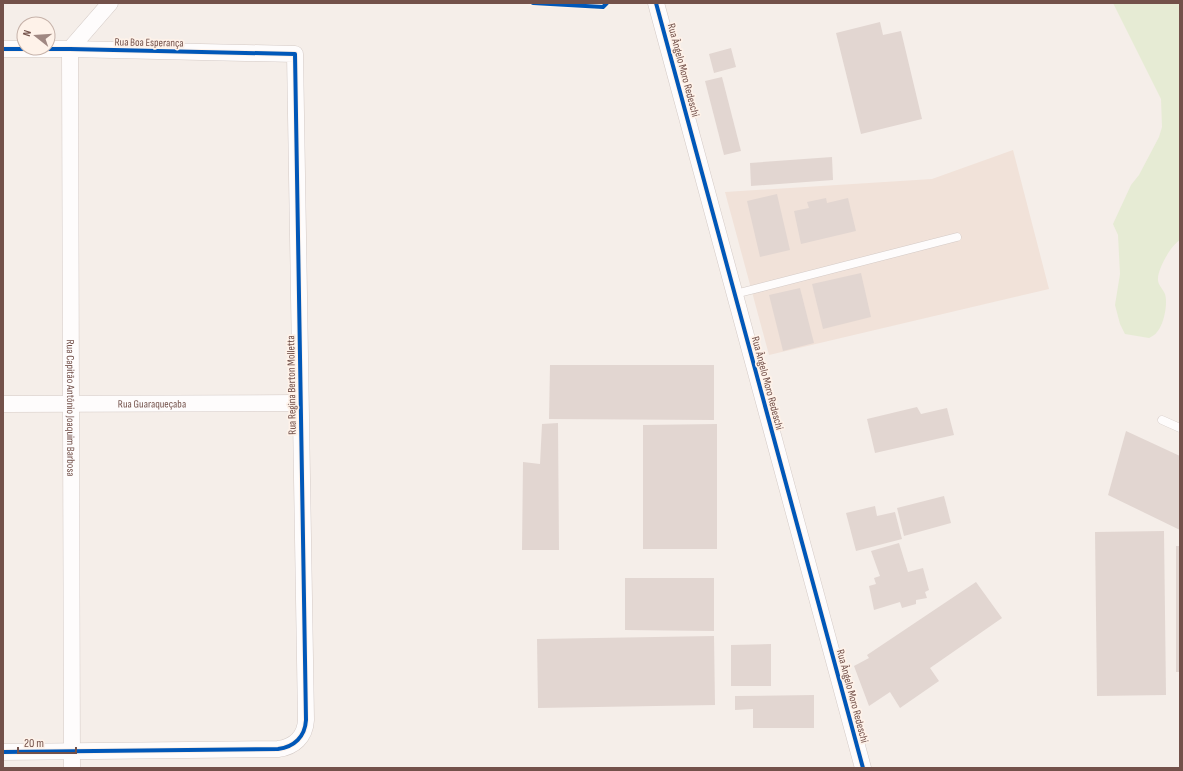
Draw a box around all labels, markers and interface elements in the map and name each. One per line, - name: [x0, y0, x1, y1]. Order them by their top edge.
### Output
- north arrow: [16, 16, 56, 56]
- street label: Rua Ângelo Moro Redeschi: [665, 22, 702, 118]
- text: N: [20, 28, 34, 38]
- street label: Rua Boa Esperança: [114, 35, 184, 50]
- street label: Rua Regina Berton Molletta: [284, 335, 299, 435]
- street label: Rua Ângelo Moro Redeschi: [749, 335, 786, 431]
- street label: Rua Capitão Antônio Joaquim Barbosa: [64, 339, 77, 477]
- street label: Rua Guaraqueçaba: [118, 397, 186, 411]
- street label: Rua Ângelo Moro Redeschi: [834, 648, 871, 744]
- scale bar: [18, 729, 76, 755]
- text: 20 m: [24, 736, 44, 751]

